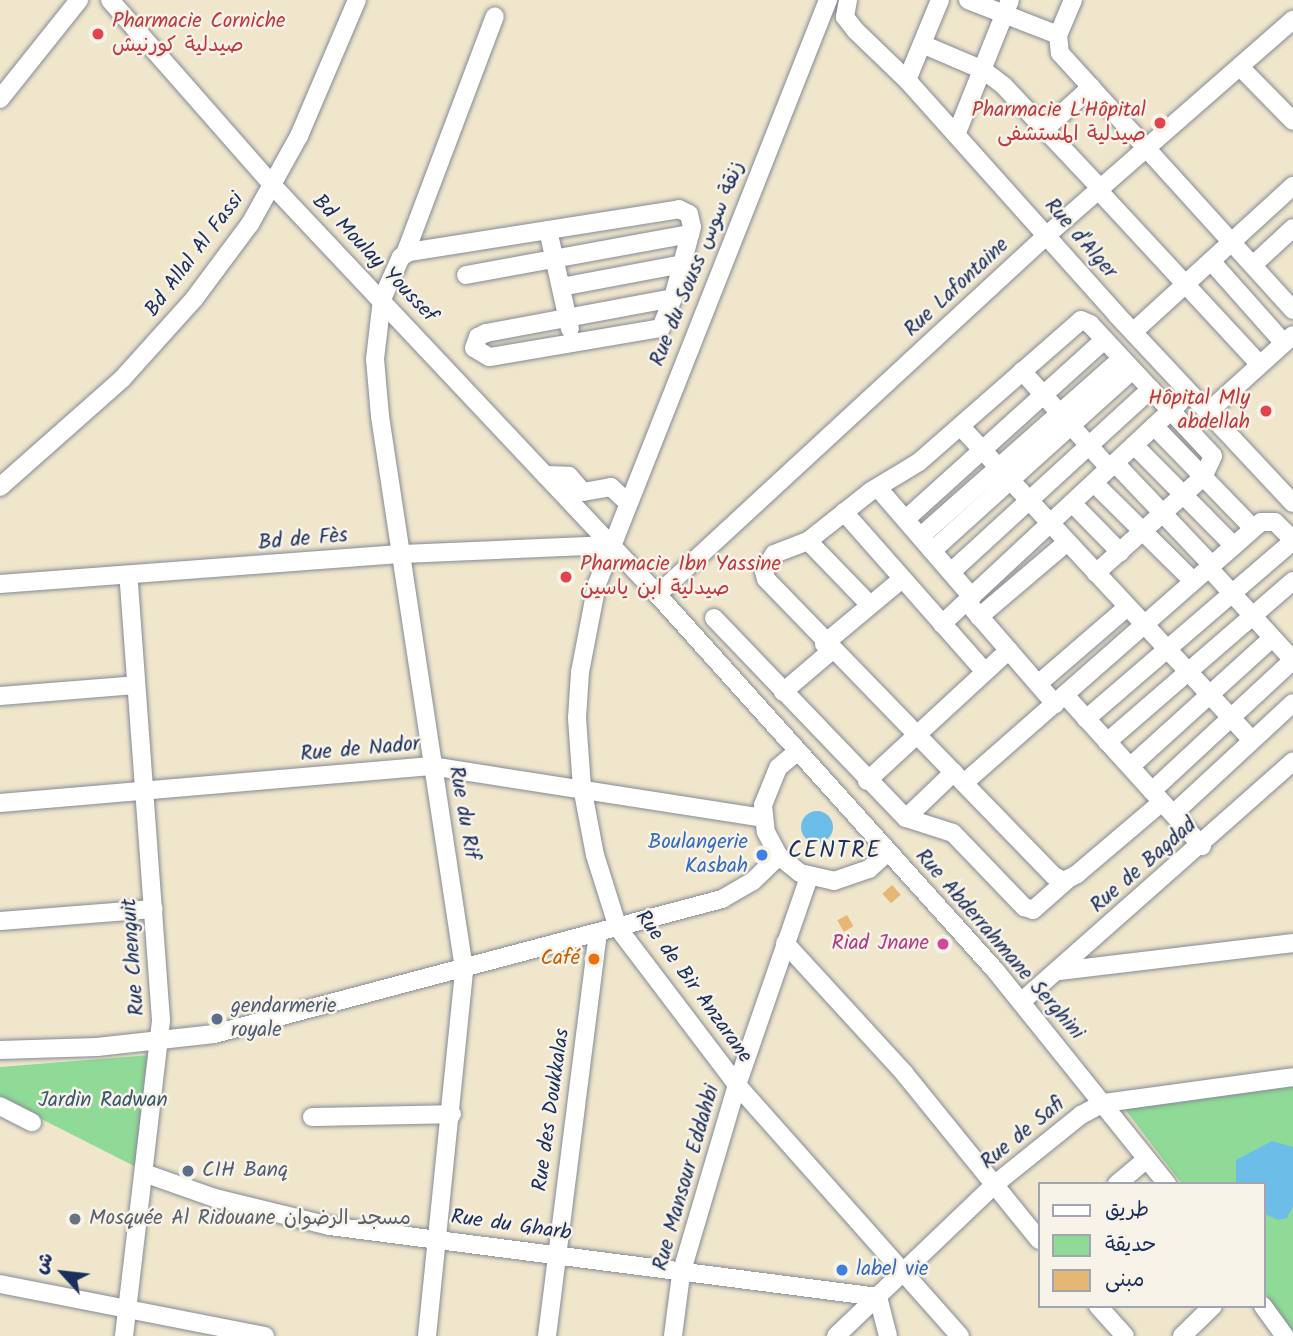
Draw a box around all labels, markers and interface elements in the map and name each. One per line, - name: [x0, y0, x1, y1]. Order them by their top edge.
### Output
- place label: Pharmacie Corniche صيدلية كورنيش: [112, 9, 286, 59]
- marker: Pharmacie Corniche صيدلية كورنيش: [90, 26, 106, 42]
- place label: Pharmacie L'Hôpital صيدلية المستشفى: [972, 98, 1146, 148]
- marker: Pharmacie L'Hôpital صيدلية المستشفى: [1152, 115, 1168, 131]
- street label: Rue du Souss زنقة سوس: [645, 158, 751, 370]
- street label: Bd Allal Al Fassi: [140, 188, 250, 322]
- street label: Bd Moulay Youssef: [306, 190, 442, 328]
- street label: Rue d'Alger: [1038, 194, 1122, 284]
- street label: Rue Lafontaine: [899, 233, 1015, 343]
- place label: Hôpital Mly abdellah: [1148, 386, 1250, 436]
- marker: Hôpital Mly abdellah: [1256, 401, 1276, 421]
- street label: Bd de Fès: [257, 524, 349, 556]
- place label: Pharmacie Ibn Yassine صيدلية ابن ياسين: [580, 552, 781, 602]
- marker: Pharmacie Ibn Yassine صيدلية ابن ياسين: [558, 569, 574, 585]
- street label: Rue de Nador: [299, 732, 421, 768]
- street label: Rue du Rif: [442, 764, 484, 862]
- street label: Rue de Bagdad: [1086, 813, 1202, 919]
- place label: Boulangerie Kasbah: [648, 830, 748, 880]
- district label: CENTRE: [789, 837, 881, 865]
- street label: Rue Abderrahmane Serghini: [909, 844, 1089, 1046]
- marker: Boulangerie Kasbah: [754, 847, 770, 863]
- street label: Rue Chenguit: [117, 897, 151, 1017]
- street label: Rue de Bir Anzarane: [629, 906, 757, 1068]
- place label: Riad Jnane: [831, 931, 929, 957]
- marker: Riad Jnane: [935, 936, 951, 952]
- place label: Café: [540, 946, 580, 972]
- marker: Café: [586, 951, 602, 967]
- place label: gendarmerie royale: [231, 994, 336, 1044]
- marker: gendarmerie royale: [209, 1011, 225, 1027]
- street label: Rue des Doukkalas: [528, 1027, 576, 1193]
- street label: Rue Mansour Eddahbi: [648, 1082, 726, 1274]
- park label: Jardin Radwan: [38, 1088, 168, 1114]
- street label: Rue de Safi: [976, 1093, 1070, 1175]
- place label: CIH Banq: [202, 1158, 288, 1184]
- marker: CIH Banq: [180, 1163, 196, 1179]
- legend: [1038, 1182, 1265, 1308]
- text: طريق: [1105, 1194, 1149, 1227]
- street label: Rue du Gharb: [449, 1205, 573, 1247]
- place label: Mosquée Al Ridouane مسجد الرضوان: [89, 1206, 411, 1232]
- marker: Mosquée Al Ridouane مسجد الرضوان: [67, 1211, 83, 1227]
- text: حديقة: [1105, 1229, 1156, 1262]
- north arrow: [28, 1238, 98, 1308]
- text: ش: [26, 1247, 62, 1280]
- place label: label vie: [856, 1257, 928, 1283]
- marker: label vie: [834, 1262, 850, 1278]
- text: مبنى: [1105, 1264, 1144, 1297]

